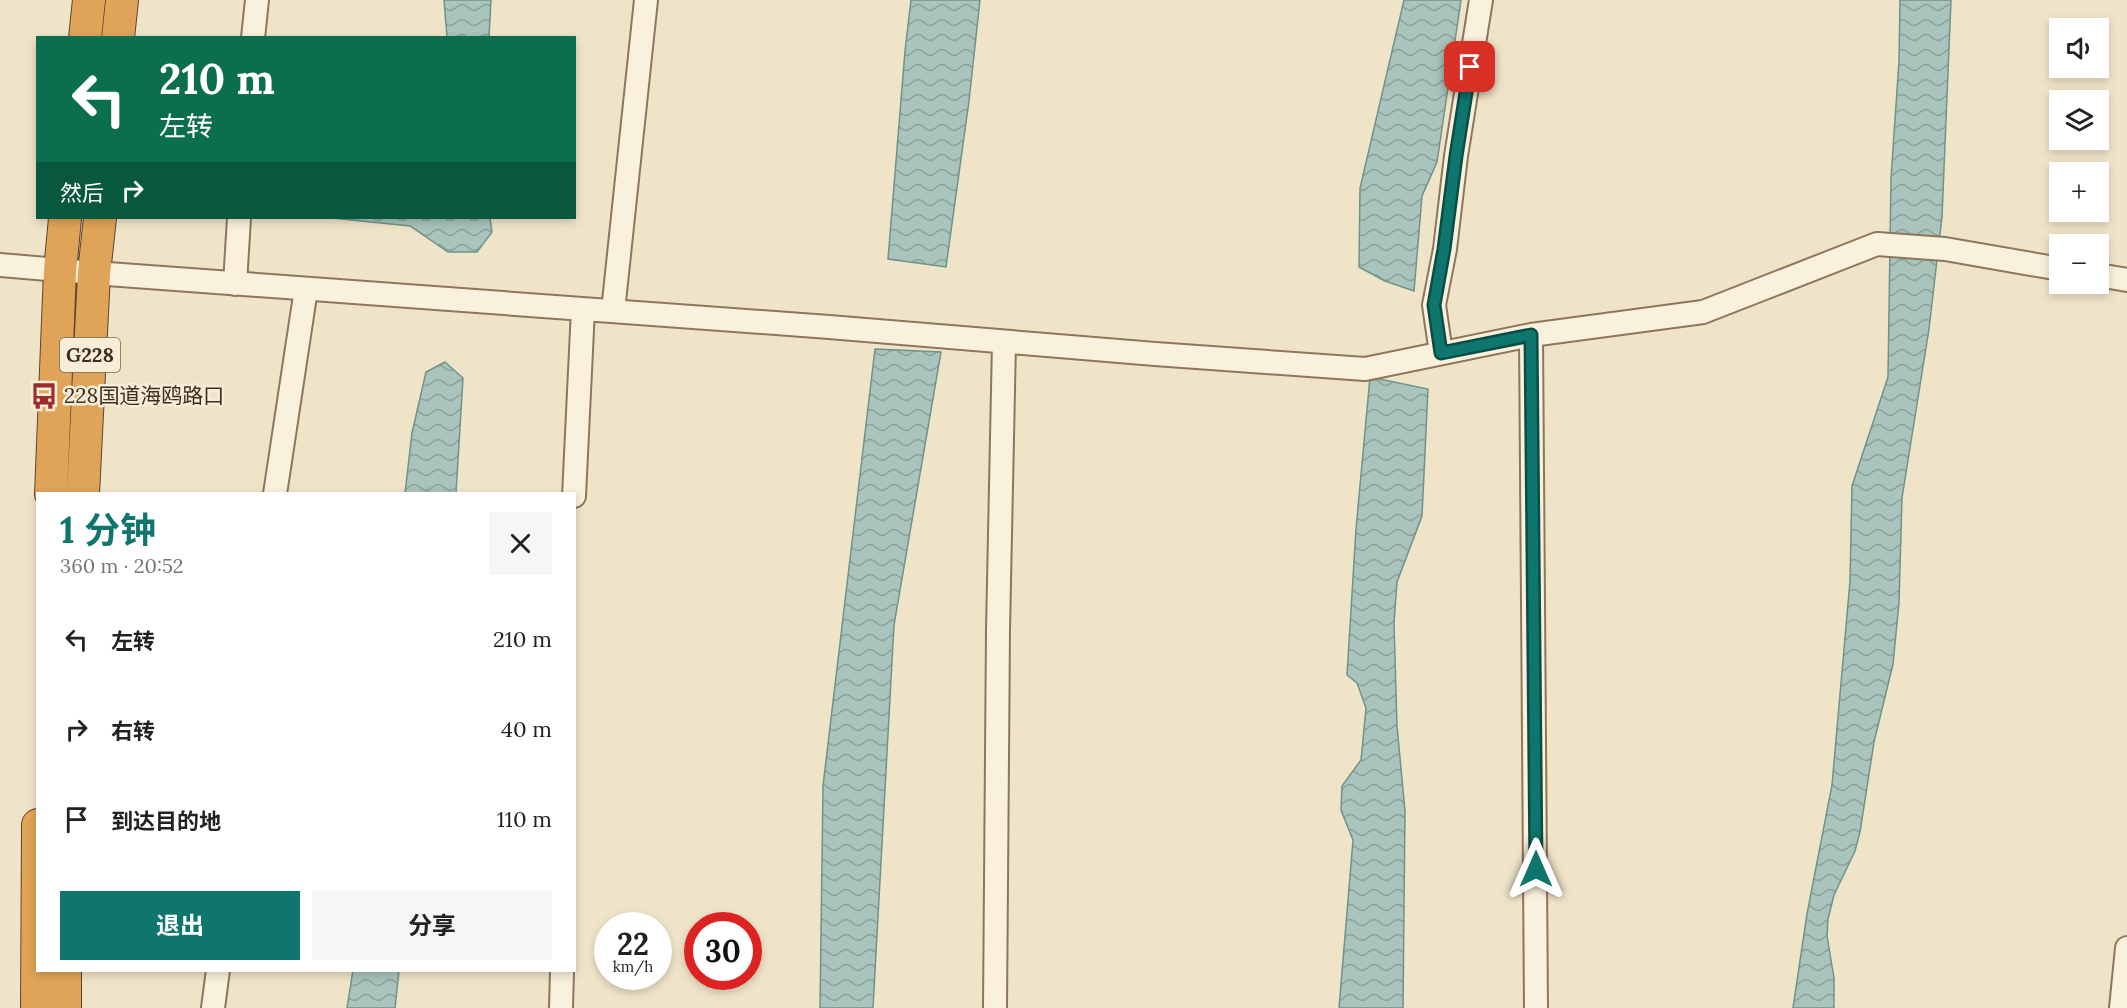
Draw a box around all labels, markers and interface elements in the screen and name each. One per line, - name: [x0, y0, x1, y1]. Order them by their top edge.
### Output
- map controls: [2049, 18, 2109, 294]
- button: sound: [2049, 18, 2109, 78]
- pin: [1444, 41, 1495, 92]
- icon: arrive: [1453, 50, 1486, 83]
- text: 210 m: [159, 52, 275, 106]
- icon: left: [60, 60, 138, 138]
- button: layers: [2049, 90, 2109, 150]
- text: 左转: [159, 109, 213, 143]
- button: +: [2049, 162, 2109, 222]
- icon: right: [116, 174, 149, 207]
- text: 然后: [60, 179, 104, 207]
- button: −: [2049, 234, 2109, 294]
- road number: G228: [60, 338, 120, 372]
- bus stop icon: 228国道海鸥路口: [29, 381, 59, 411]
- place label: 228国道海鸥路口: [64, 382, 224, 409]
- text: 1 分钟: [60, 507, 156, 553]
- button: close: [489, 512, 552, 575]
- text: 360 m · 20:52: [60, 553, 184, 578]
- icon: left: [60, 623, 93, 656]
- text: 210 m: [493, 625, 552, 653]
- text: 左转: [111, 627, 155, 655]
- icon: right: [60, 713, 93, 746]
- text: 40 m: [501, 715, 552, 743]
- text: 右转: [111, 717, 155, 745]
- icon: arrive: [60, 803, 93, 836]
- text: 110 m: [497, 805, 552, 833]
- text: 到达目的地: [111, 807, 221, 835]
- position arrow: [1504, 837, 1568, 901]
- button: 退出: [60, 891, 300, 960]
- button: 分享: [312, 891, 552, 960]
- speed limit sign: 30: [684, 912, 762, 990]
- text: 22: [617, 925, 649, 963]
- text: km/h: [613, 957, 653, 976]

